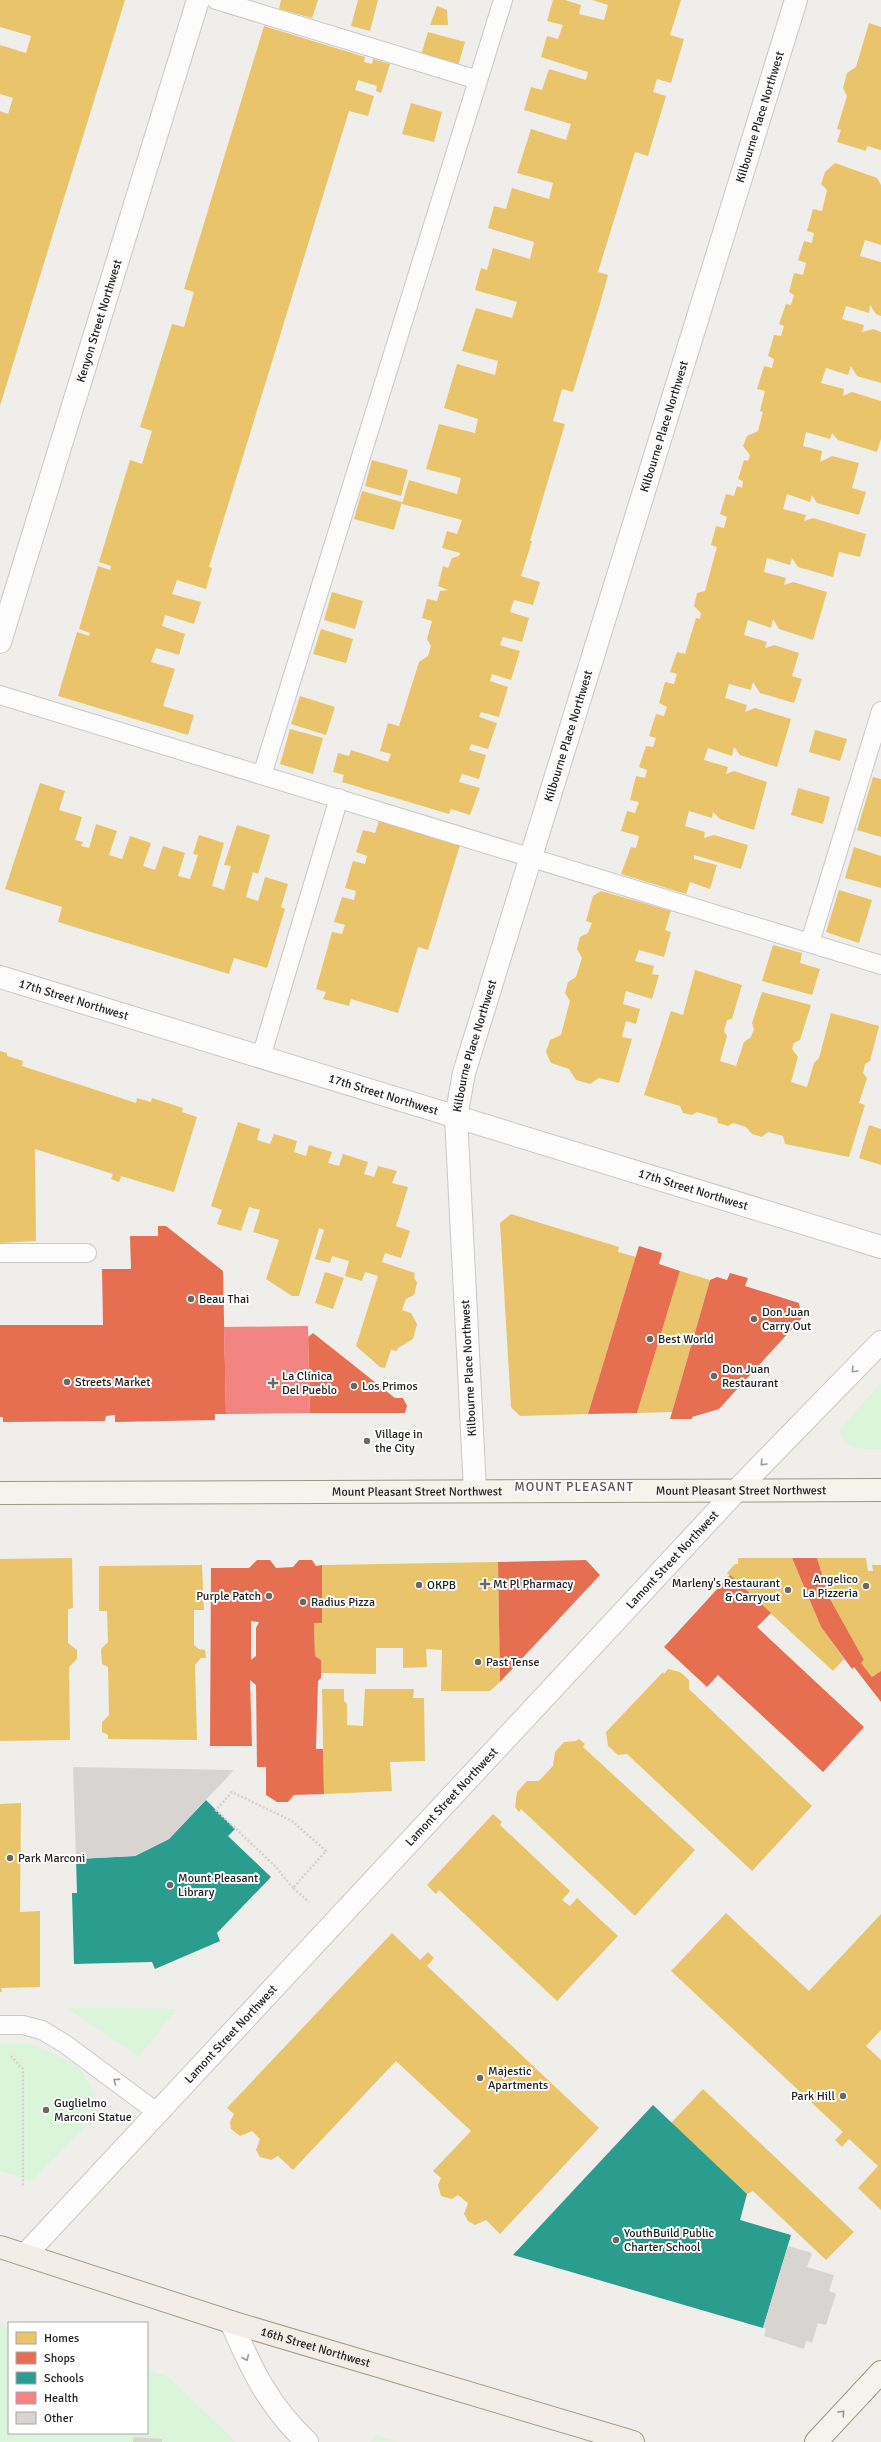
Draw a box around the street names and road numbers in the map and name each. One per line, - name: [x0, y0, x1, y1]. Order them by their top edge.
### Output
- street label: Kilbourne Place Northwest: [732, 49, 787, 185]
- street label: Kenyon Street Northwest: [73, 258, 125, 384]
- street label: Kilbourne Place Northwest: [637, 359, 691, 494]
- street label: Kilbourne Place Northwest: [541, 668, 596, 804]
- street label: 17th Street Northwest: [17, 976, 130, 1023]
- street label: Kilbourne Place Northwest: [450, 978, 500, 1113]
- street label: 17th Street Northwest: [327, 1071, 440, 1118]
- street label: 17th Street Northwest: [637, 1166, 750, 1213]
- street label: Kilbourne Place Northwest: [458, 1299, 480, 1437]
- street label: Mount Pleasant Street Northwest: [656, 1483, 826, 1498]
- street label: Mount Pleasant Street Northwest: [332, 1484, 502, 1499]
- street label: Lamont Street Northwest: [623, 1507, 722, 1612]
- street label: Lamont Street Northwest: [402, 1744, 501, 1849]
- street label: Lamont Street Northwest: [181, 1982, 280, 2086]
- street label: 16th Street Northwest: [259, 2324, 372, 2371]

